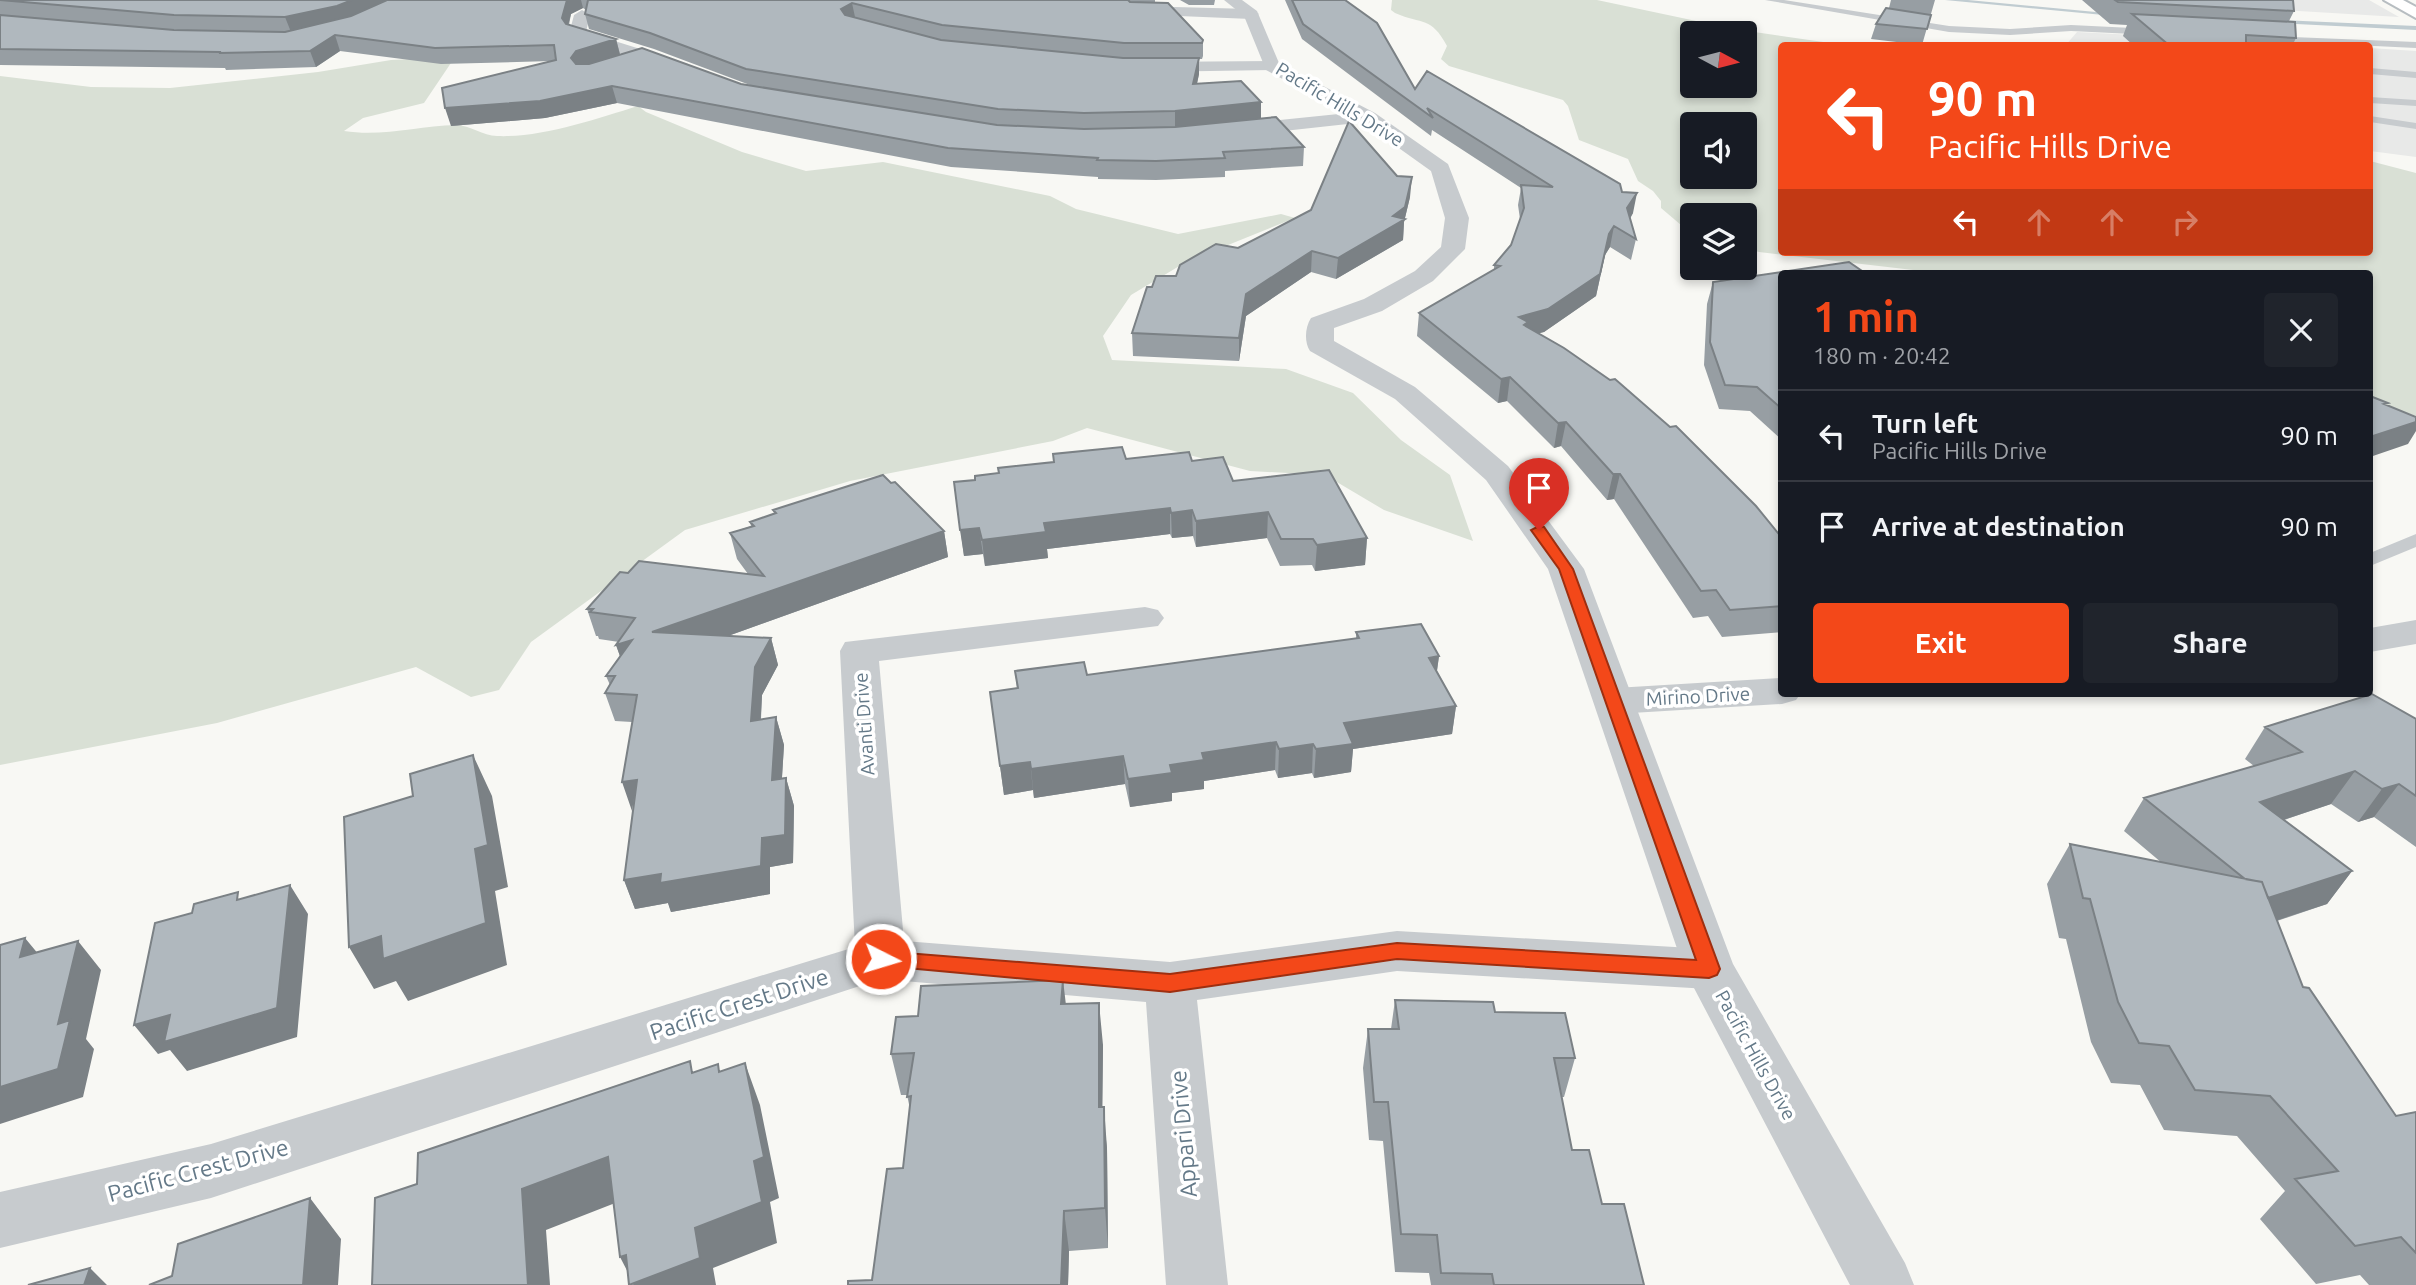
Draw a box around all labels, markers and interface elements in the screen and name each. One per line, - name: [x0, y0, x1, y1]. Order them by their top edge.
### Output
- north arrow: [1680, 21, 1757, 98]
- map controls: [1680, 21, 1757, 280]
- street label: Pacific Hills Drive: [1272, 57, 1408, 151]
- icon: left: [1813, 70, 1904, 161]
- text: 90 m: [1928, 70, 2037, 125]
- button: sound: [1680, 112, 1757, 189]
- text: Pacific Hills Drive: [1928, 128, 2172, 164]
- button: layers: [1680, 203, 1757, 280]
- icon: left: [1947, 203, 1985, 241]
- icon: ahead: [2020, 203, 2058, 241]
- icon: ahead: [2093, 203, 2131, 241]
- icon: right: [2166, 203, 2204, 241]
- text: 1 min: [1813, 293, 1919, 340]
- button: close: [2264, 293, 2338, 367]
- text: 180 m · 20:42: [1813, 343, 1951, 368]
- text: Turn left: [1872, 409, 1978, 438]
- icon: left: [1813, 417, 1851, 455]
- text: 90 m: [2280, 421, 2338, 450]
- text: Pacific Hills Drive: [1872, 438, 2047, 463]
- pin: [1509, 458, 1569, 530]
- icon: arrive: [1520, 469, 1558, 507]
- icon: arrive: [1813, 508, 1851, 546]
- text: Arrive at destination: [1872, 512, 2125, 541]
- text: 90 m: [2280, 512, 2338, 541]
- button: Exit: [1813, 603, 2069, 683]
- button: Share: [2083, 603, 2338, 683]
- street label: Avanti Drive: [849, 672, 879, 776]
- street label: Mirino Drive: [1645, 682, 1751, 710]
- position arrow: [844, 922, 918, 996]
- street label: Pacific Crest Drive: [647, 963, 831, 1045]
- street label: Pacific Hills Drive: [1711, 986, 1801, 1124]
- street label: Appari Drive: [1165, 1069, 1201, 1199]
- street label: Pacific Crest Drive: [105, 1134, 291, 1206]

